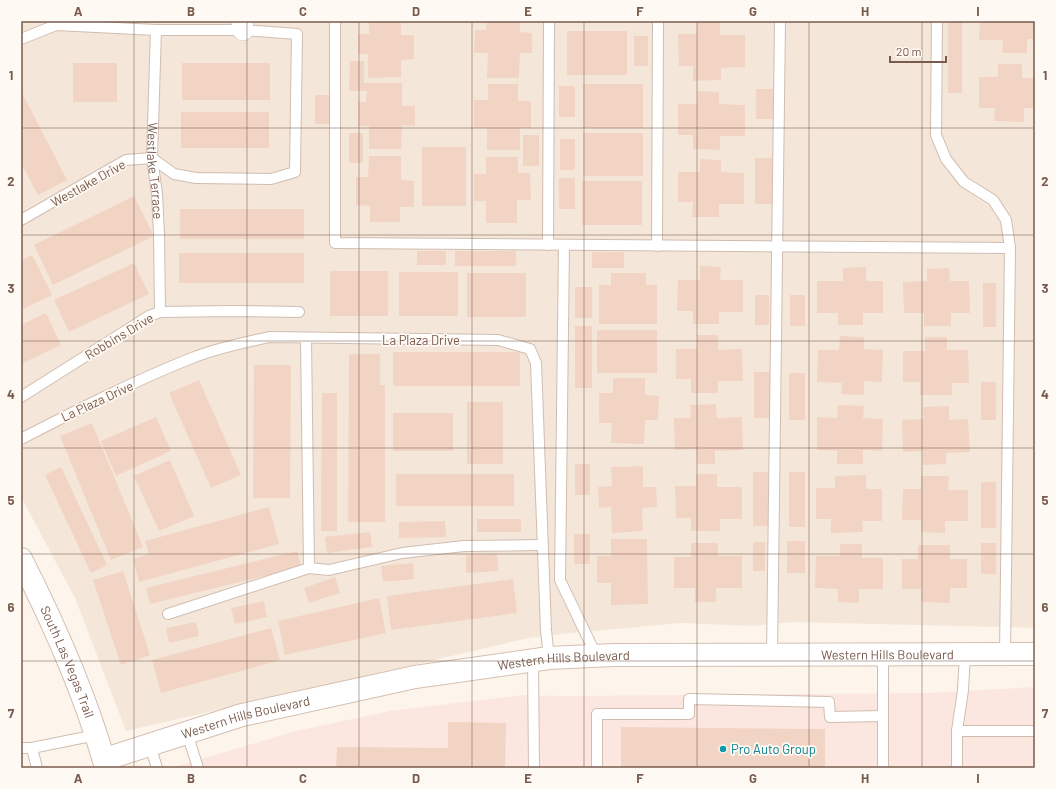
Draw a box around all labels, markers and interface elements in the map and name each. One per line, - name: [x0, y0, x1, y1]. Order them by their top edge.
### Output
- text: A: [74, 3, 83, 19]
- text: B: [187, 3, 195, 19]
- text: C: [299, 3, 307, 19]
- text: D: [412, 3, 420, 19]
- text: E: [524, 3, 532, 19]
- text: F: [636, 3, 644, 19]
- text: G: [749, 3, 757, 19]
- text: H: [861, 3, 869, 19]
- text: I: [976, 3, 980, 19]
- scale bar: [890, 38, 946, 64]
- text: 20 m: [896, 44, 922, 58]
- text: 1: [9, 67, 13, 83]
- text: 1: [1043, 67, 1047, 83]
- street label: Westlake Terrace: [144, 122, 166, 220]
- street label: Westlake Drive: [48, 156, 128, 210]
- text: 2: [7, 173, 15, 189]
- text: 2: [1041, 173, 1049, 189]
- text: 3: [7, 280, 15, 296]
- text: 3: [1041, 280, 1049, 296]
- street label: Robbins Drive: [82, 309, 156, 363]
- street label: La Plaza Drive: [382, 332, 460, 348]
- street label: La Plaza Drive: [58, 377, 136, 425]
- text: 4: [7, 386, 15, 402]
- text: 4: [1041, 386, 1049, 402]
- text: 5: [7, 492, 15, 508]
- text: 5: [1041, 492, 1049, 508]
- text: 6: [8, 599, 15, 615]
- text: 6: [1042, 599, 1049, 615]
- street label: South Las Vegas Trail: [37, 603, 98, 720]
- street label: Western Hills Boulevard: [821, 646, 954, 663]
- street label: Western Hills Boulevard: [496, 647, 630, 673]
- street label: Western Hills Boulevard: [179, 692, 311, 742]
- text: 7: [8, 705, 15, 721]
- text: 7: [1042, 705, 1049, 721]
- place label: Pro Auto Group: [731, 741, 816, 757]
- marker: Pro Auto Group: [718, 744, 728, 754]
- text: A: [74, 770, 83, 786]
- text: B: [187, 770, 195, 786]
- text: C: [299, 770, 307, 786]
- text: D: [412, 770, 420, 786]
- text: E: [524, 770, 532, 786]
- text: F: [636, 770, 644, 786]
- text: G: [749, 770, 757, 786]
- text: H: [861, 770, 869, 786]
- text: I: [976, 770, 980, 786]

